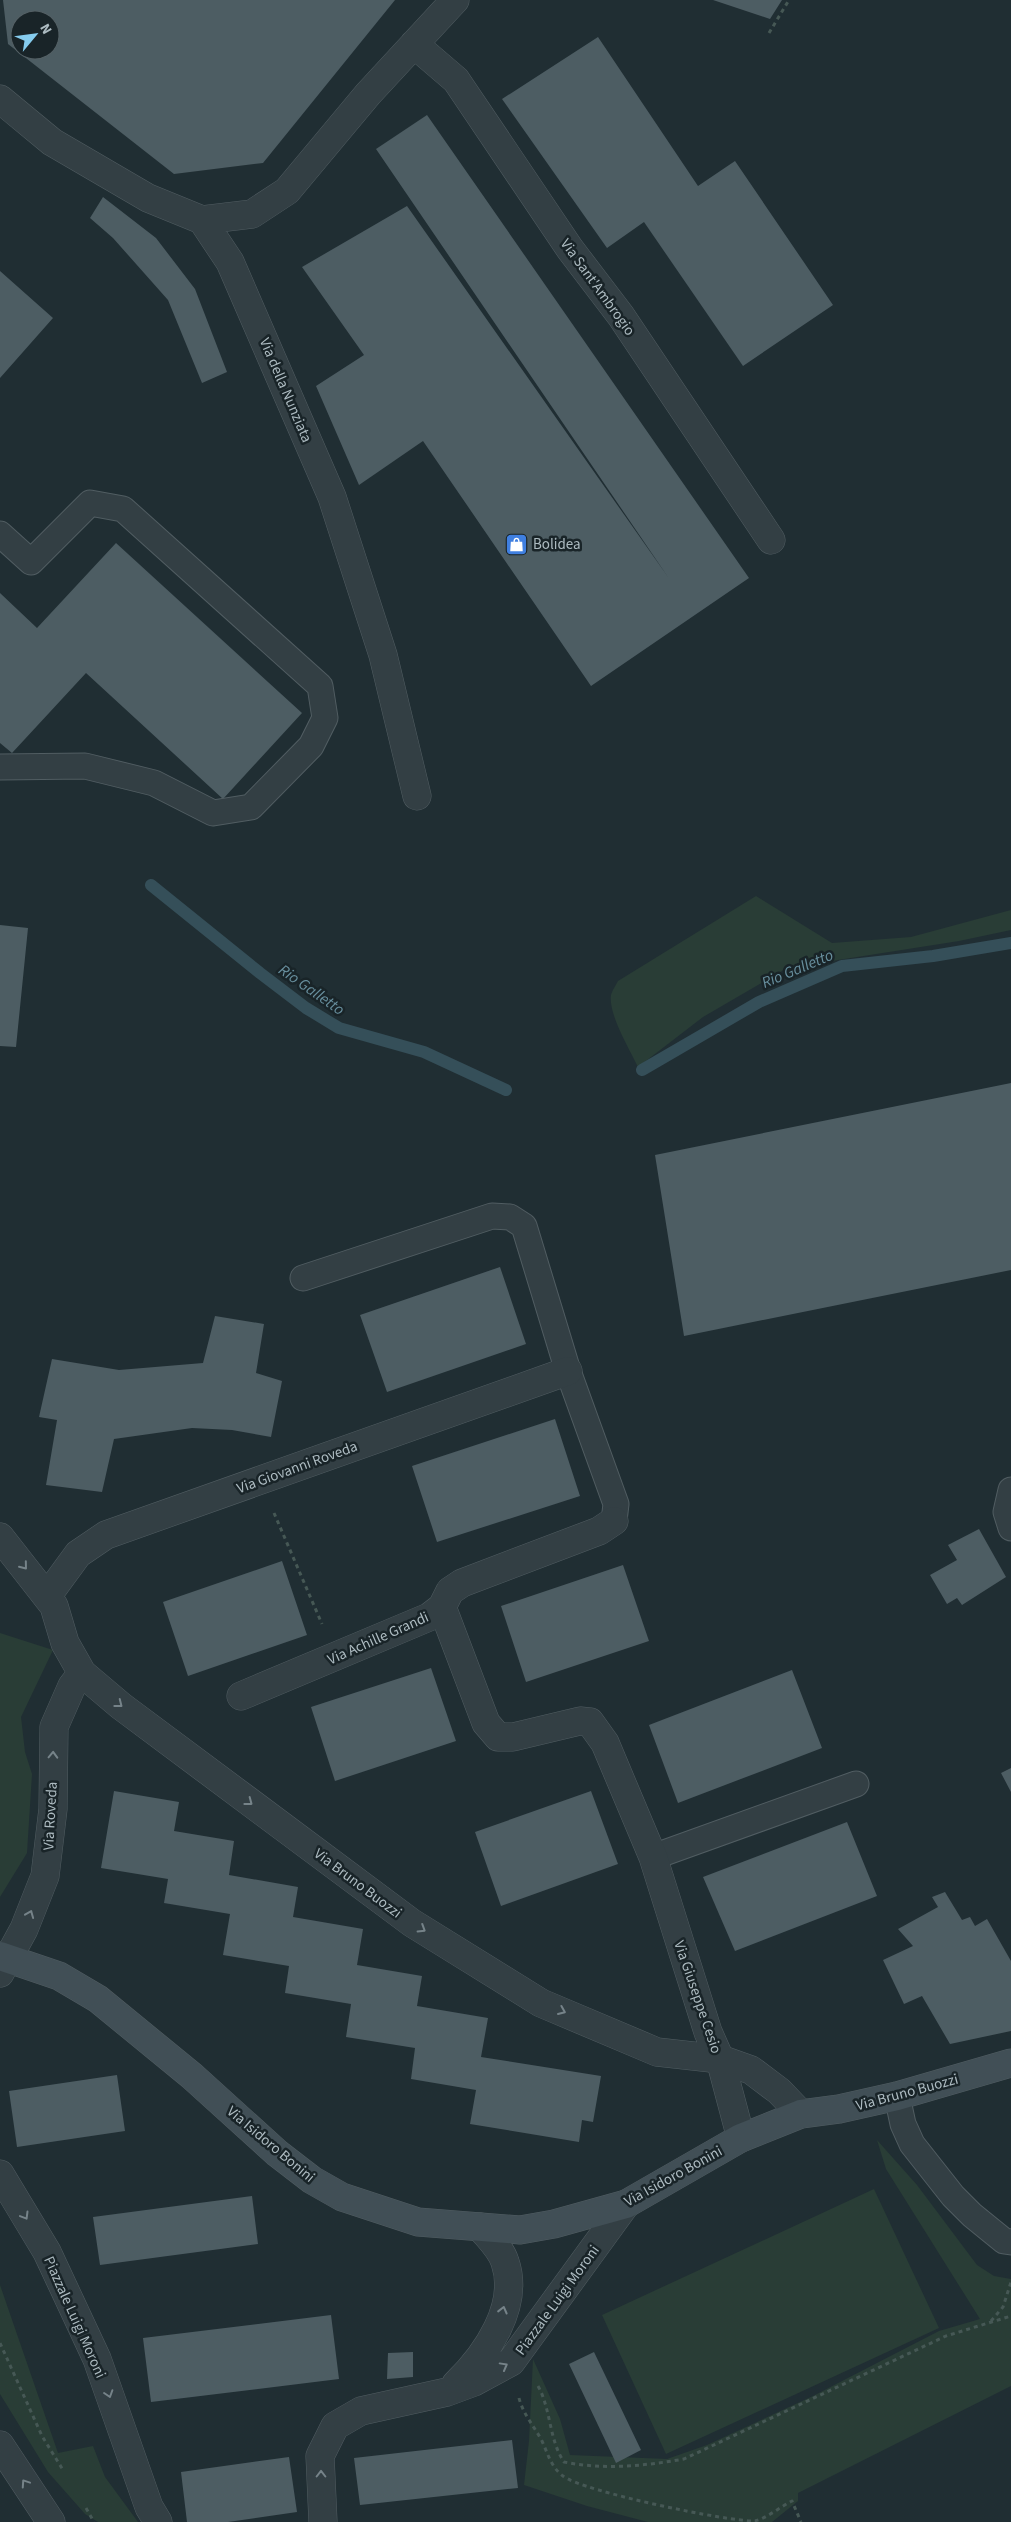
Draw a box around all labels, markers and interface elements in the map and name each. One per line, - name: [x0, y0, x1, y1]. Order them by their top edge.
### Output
- north arrow: [10, 10, 60, 60]
- text: N: [34, 20, 56, 38]
- street label: Via Sant'Ambrogio: [555, 235, 640, 340]
- street label: Via della Nunziata: [254, 335, 317, 446]
- shop icon: Bolidea: [505, 532, 529, 556]
- place label: Bolidea: [533, 534, 581, 555]
- water label: Rio Galletto: [758, 944, 837, 994]
- water label: Rio Galletto: [274, 959, 349, 1021]
- street label: Via Giovanni Roveda: [234, 1436, 360, 1499]
- one-way arrow: [19, 1560, 27, 1569]
- street label: Via Achille Grandi: [324, 1607, 432, 1670]
- one-way arrow: [114, 1699, 123, 1708]
- one-way arrow: [48, 1751, 59, 1759]
- street label: Via Roveda: [38, 1781, 63, 1851]
- one-way arrow: [243, 1796, 252, 1804]
- street label: Via Bruno Buozzi: [309, 1843, 406, 1923]
- one-way arrow: [24, 1910, 35, 1919]
- one-way arrow: [417, 1923, 426, 1933]
- street label: Via Giuseppe Cesio: [668, 1938, 727, 2056]
- one-way arrow: [557, 2005, 566, 2016]
- street label: Via Bruno Buozzi: [854, 2069, 961, 2116]
- street label: Via Isidoro Bonini: [222, 2101, 319, 2188]
- street label: Via Isidoro Bonini: [620, 2141, 726, 2212]
- one-way arrow: [18, 2211, 28, 2220]
- street label: Piazzale Luigi Moroni: [510, 2241, 605, 2360]
- street label: Piazzale Luigi Moroni: [38, 2253, 111, 2381]
- one-way arrow: [497, 2305, 508, 2314]
- one-way arrow: [499, 2362, 508, 2372]
- one-way arrow: [103, 2389, 113, 2398]
- one-way arrow: [316, 2469, 327, 2477]
- one-way arrow: [22, 2480, 31, 2489]

